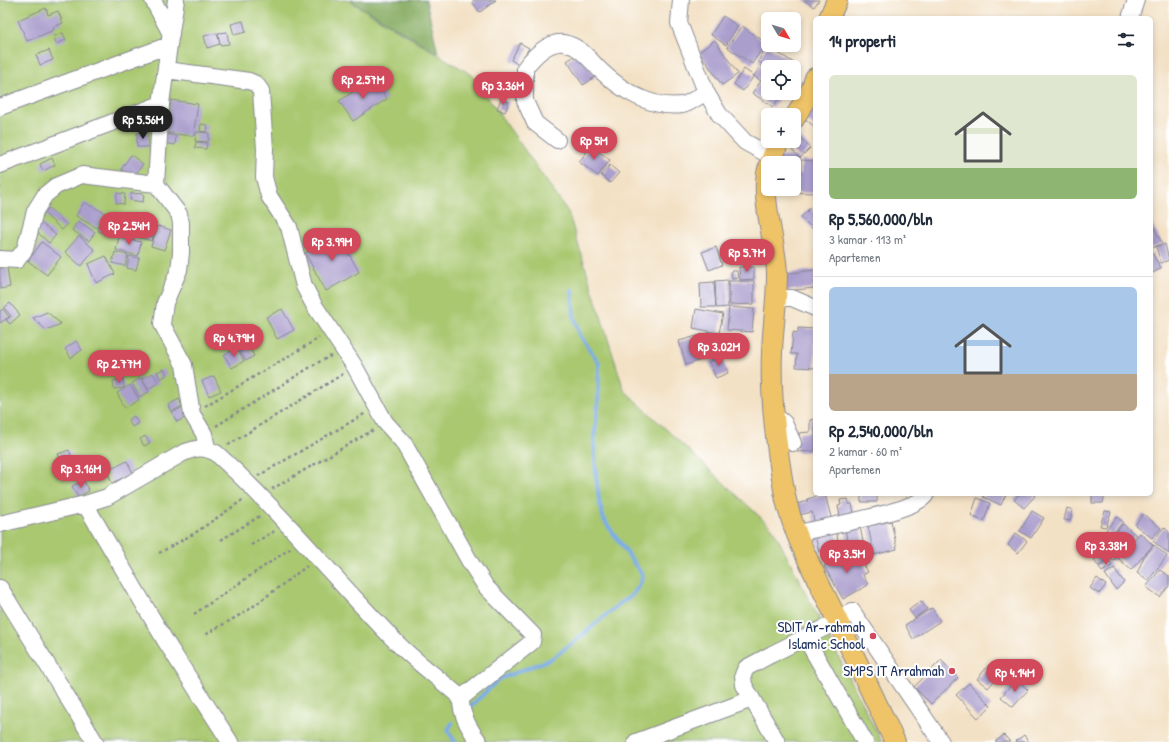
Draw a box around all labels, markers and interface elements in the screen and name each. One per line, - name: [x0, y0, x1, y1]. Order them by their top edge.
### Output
- north arrow: [761, 12, 801, 52]
- map controls: [761, 12, 801, 196]
- text: 14 properti: [829, 29, 896, 52]
- icon: filters: [1115, 29, 1137, 51]
- button: locate: [761, 60, 801, 100]
- pin: Rp 2.57M: [322, 66, 404, 100]
- text: Rp 2.57M: [342, 70, 385, 88]
- pin: Rp 3.36M: [462, 72, 544, 106]
- text: Rp 3.36M: [482, 76, 524, 94]
- icon: home: [947, 101, 1019, 173]
- pin: Rp 5.56M: [102, 106, 184, 140]
- button: +: [761, 108, 801, 148]
- text: Rp 5.56M: [122, 110, 164, 128]
- pin: Rp 5M: [566, 127, 622, 161]
- text: Rp 5M: [580, 131, 608, 149]
- button: −: [761, 156, 801, 196]
- text: Rp 5,560,000/bln: [829, 207, 933, 230]
- pin: Rp 2.54M: [88, 212, 170, 246]
- text: Rp 2.54M: [108, 216, 150, 234]
- pin: Rp 3.99M: [291, 228, 373, 262]
- text: 3 kamar · 113 m²: [829, 230, 906, 248]
- text: Rp 3.99M: [312, 232, 352, 250]
- pin: Rp 5.7M: [710, 239, 784, 273]
- text: Rp 5.7M: [729, 243, 765, 261]
- text: Apartemen: [829, 248, 881, 266]
- icon: home: [947, 313, 1019, 385]
- pin: Rp 4.79M: [193, 324, 275, 358]
- text: Rp 4.79M: [213, 328, 255, 346]
- pin: Rp 3.02M: [678, 333, 760, 367]
- text: Rp 3.02M: [698, 337, 740, 355]
- pin: Rp 2.77M: [78, 350, 160, 384]
- text: Rp 2.77M: [97, 354, 141, 372]
- text: Rp 2,540,000/bln: [829, 419, 933, 442]
- text: 2 kamar · 60 m²: [829, 442, 902, 460]
- pin: Rp 3.16M: [40, 455, 122, 489]
- text: Rp 3.16M: [61, 459, 101, 477]
- text: Apartemen: [829, 460, 881, 478]
- pin: Rp 3.38M: [1065, 532, 1147, 566]
- text: Rp 3.38M: [1085, 536, 1127, 554]
- pin: Rp 3.5M: [810, 540, 884, 574]
- text: Rp 3.5M: [829, 544, 865, 562]
- place label: SDIT Ar-rahmah Islamic School: [778, 616, 865, 654]
- marker: SDIT Ar-rahmah Islamic School: [868, 631, 878, 641]
- pin: Rp 4.14M: [974, 659, 1056, 693]
- place label: SMPS IT Arrahmah: [843, 660, 944, 681]
- text: Rp 4.14M: [995, 663, 1035, 681]
- marker: SMPS IT Arrahmah: [947, 666, 957, 676]

